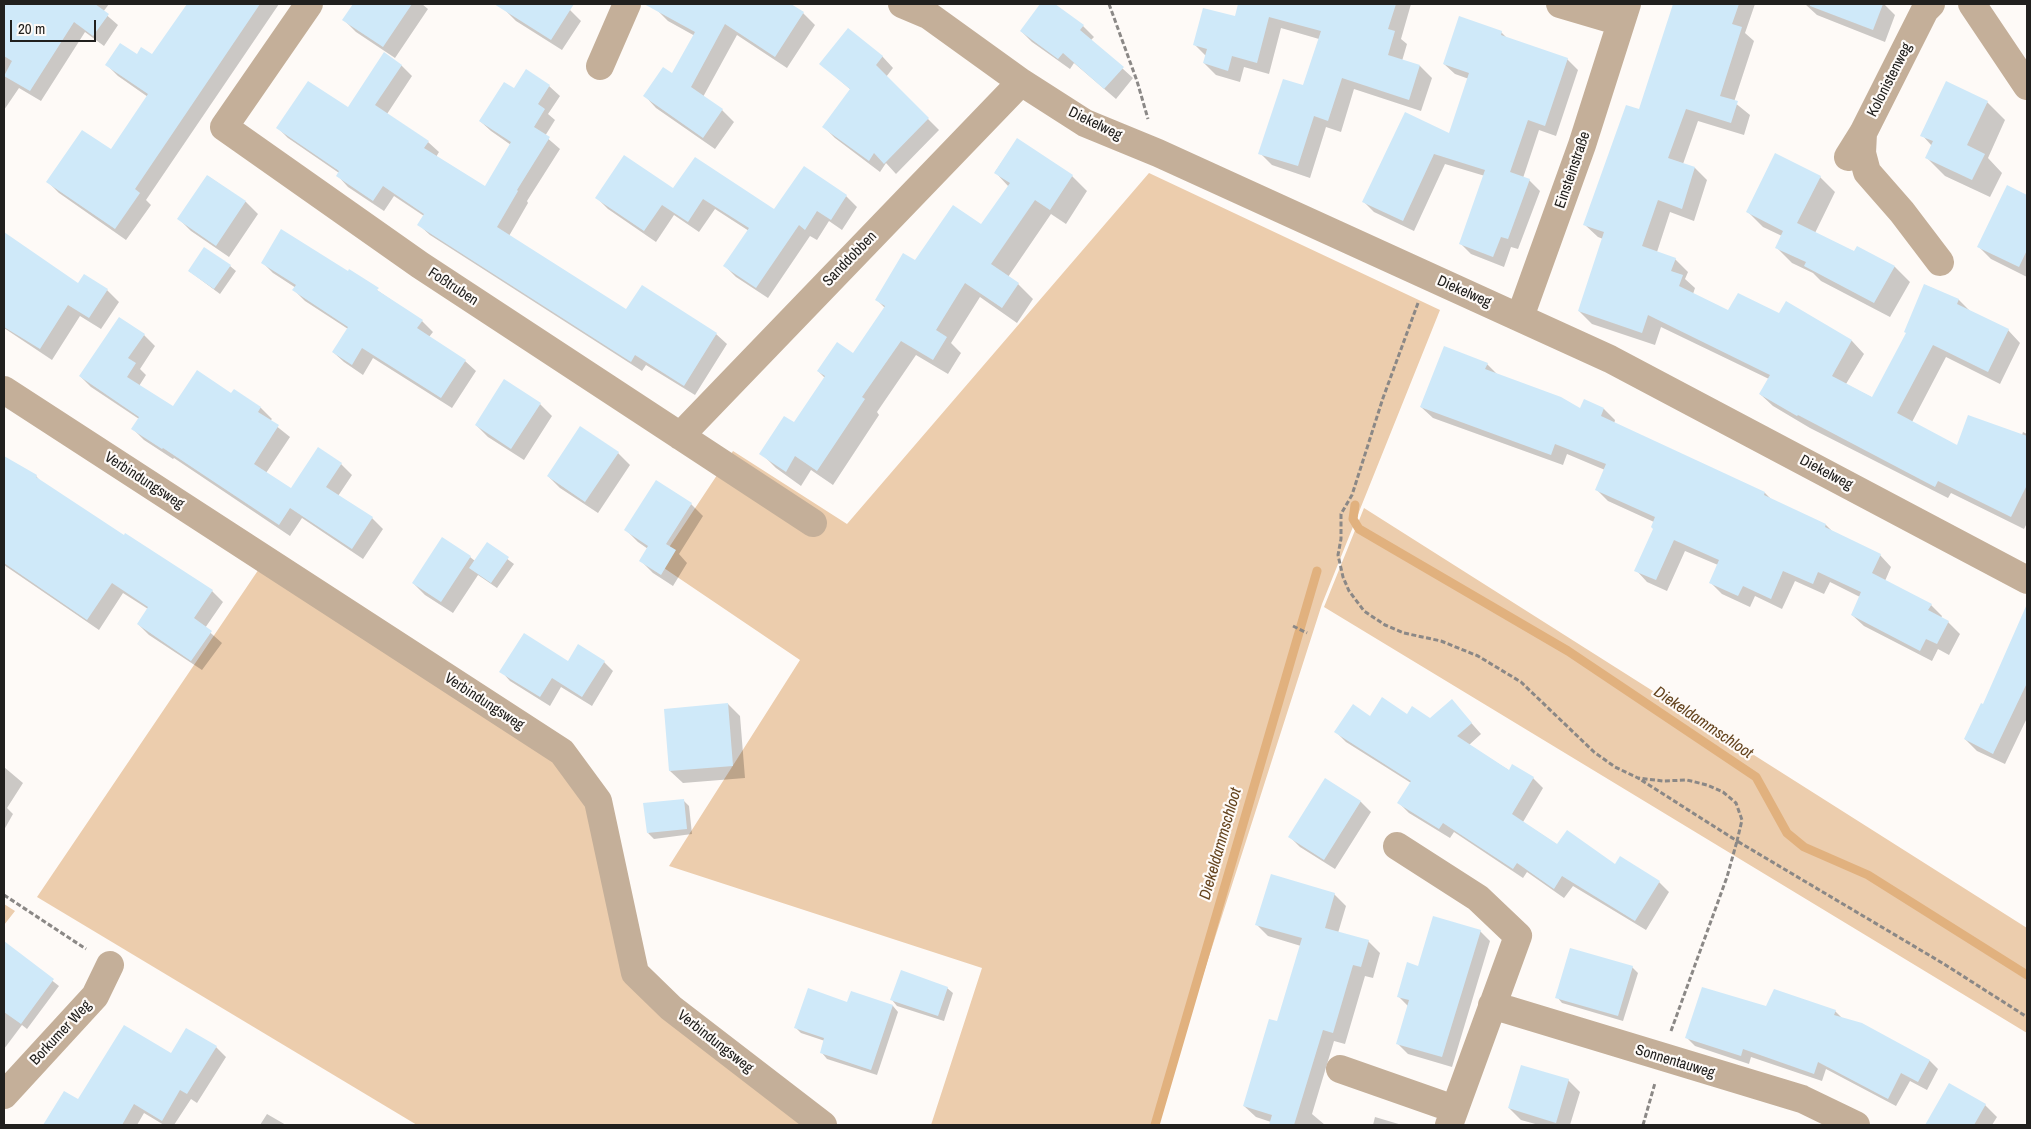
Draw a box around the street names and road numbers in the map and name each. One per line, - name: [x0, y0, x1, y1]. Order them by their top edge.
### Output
- street label: Kolonistenweg: [1864, 40, 1916, 120]
- street label: Diekelweg: [1065, 103, 1125, 145]
- street label: Einsteinstraße: [1551, 129, 1595, 211]
- street label: Sanddobben: [819, 228, 881, 290]
- street label: Foßtruben: [425, 264, 481, 310]
- street label: Diekelweg: [1434, 272, 1494, 312]
- street label: Verbindungsweg: [101, 448, 187, 514]
- street label: Diekelweg: [1796, 452, 1856, 494]
- street label: Verbindungsweg: [441, 669, 527, 735]
- street label: Borkumer Weg: [27, 997, 95, 1069]
- street label: Verbindungsweg: [673, 1007, 757, 1077]
- street label: Sonnentauweg: [1633, 1041, 1717, 1083]

